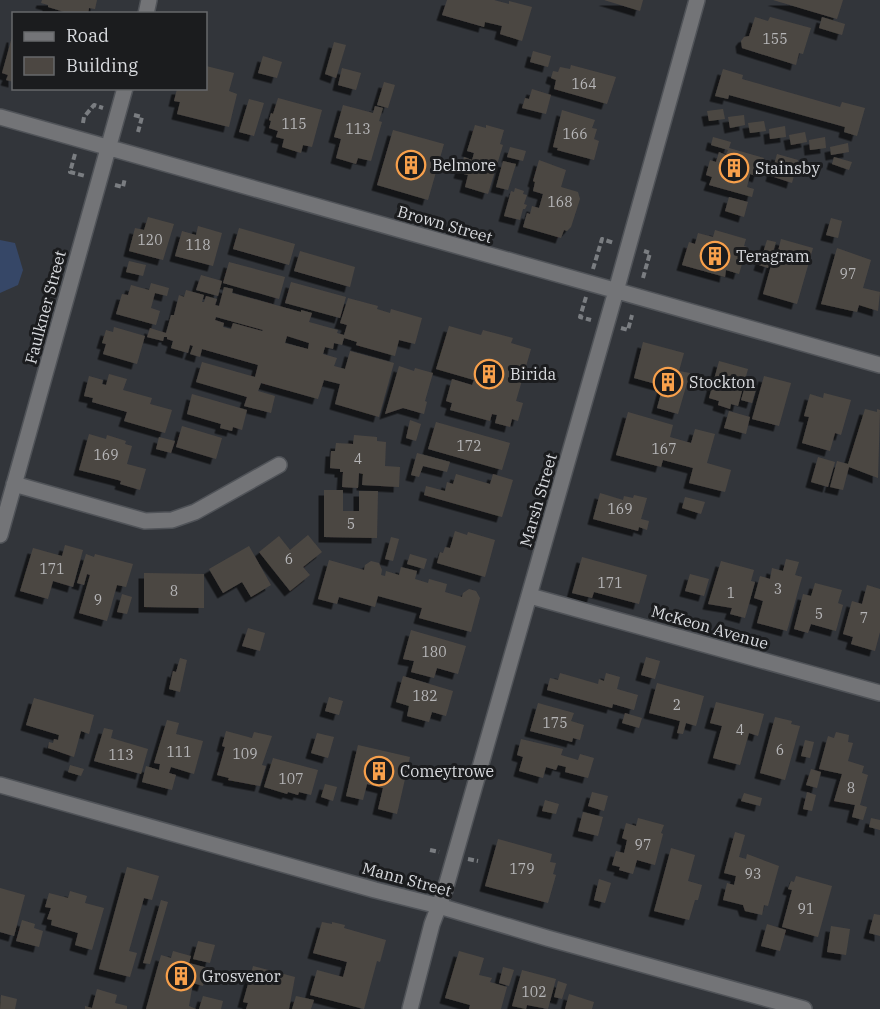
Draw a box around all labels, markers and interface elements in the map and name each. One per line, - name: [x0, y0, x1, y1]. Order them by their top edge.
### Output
- legend: [12, 12, 207, 90]
- text: Road: [66, 24, 109, 47]
- house number: 155: [762, 30, 788, 48]
- text: Building: [66, 54, 138, 77]
- house number: 164: [571, 75, 597, 93]
- house number: 115: [281, 115, 307, 133]
- house number: 113: [345, 120, 371, 138]
- house number: 166: [562, 125, 588, 143]
- building icon: Belmore: [395, 149, 427, 181]
- building icon: Stainsby: [718, 152, 750, 184]
- place label: Belmore: [432, 155, 496, 175]
- place label: Stainsby: [755, 158, 820, 178]
- house number: 168: [547, 193, 573, 211]
- street label: Brown Street: [395, 201, 495, 247]
- house number: 120: [137, 231, 163, 249]
- house number: 118: [185, 236, 211, 254]
- building icon: Teragram: [699, 240, 731, 272]
- place label: Teragram: [736, 246, 810, 266]
- street label: Faulkner Street: [20, 248, 70, 366]
- house number: 97: [840, 265, 856, 283]
- building icon: Birida: [473, 358, 505, 390]
- place label: Birida: [510, 364, 557, 384]
- building icon: Stockton: [652, 366, 684, 398]
- place label: Stockton: [689, 372, 756, 392]
- house number: 172: [456, 437, 482, 455]
- house number: 167: [651, 440, 677, 458]
- house number: 169: [93, 446, 119, 464]
- house number: 4: [354, 450, 362, 468]
- street label: Marsh Street: [515, 451, 561, 549]
- house number: 169: [607, 500, 633, 518]
- house number: 5: [347, 515, 355, 533]
- house number: 6: [285, 550, 293, 568]
- house number: 171: [39, 560, 65, 578]
- house number: 171: [597, 574, 623, 592]
- house number: 3: [774, 580, 782, 598]
- house number: 8: [170, 582, 178, 600]
- house number: 1: [727, 584, 735, 602]
- house number: 9: [94, 591, 102, 609]
- street label: McKeon Avenue: [649, 601, 771, 653]
- house number: 5: [815, 605, 823, 623]
- house number: 7: [860, 609, 868, 627]
- house number: 180: [421, 643, 447, 661]
- house number: 182: [412, 687, 438, 705]
- house number: 2: [673, 696, 681, 714]
- house number: 175: [542, 714, 568, 732]
- house number: 4: [736, 721, 744, 739]
- house number: 6: [776, 741, 784, 759]
- house number: 111: [166, 743, 192, 761]
- house number: 109: [232, 745, 258, 763]
- house number: 113: [108, 746, 134, 764]
- building icon: Comeytrowe: [363, 755, 395, 787]
- place label: Comeytrowe: [400, 761, 494, 781]
- house number: 107: [278, 770, 304, 788]
- house number: 8: [847, 779, 855, 797]
- house number: 97: [635, 836, 651, 854]
- street label: Mann Street: [360, 857, 454, 901]
- house number: 179: [509, 860, 535, 878]
- house number: 93: [745, 865, 761, 883]
- house number: 91: [798, 900, 814, 918]
- building icon: Grosvenor: [165, 960, 197, 992]
- place label: Grosvenor: [202, 966, 281, 986]
- house number: 102: [521, 983, 547, 1001]

